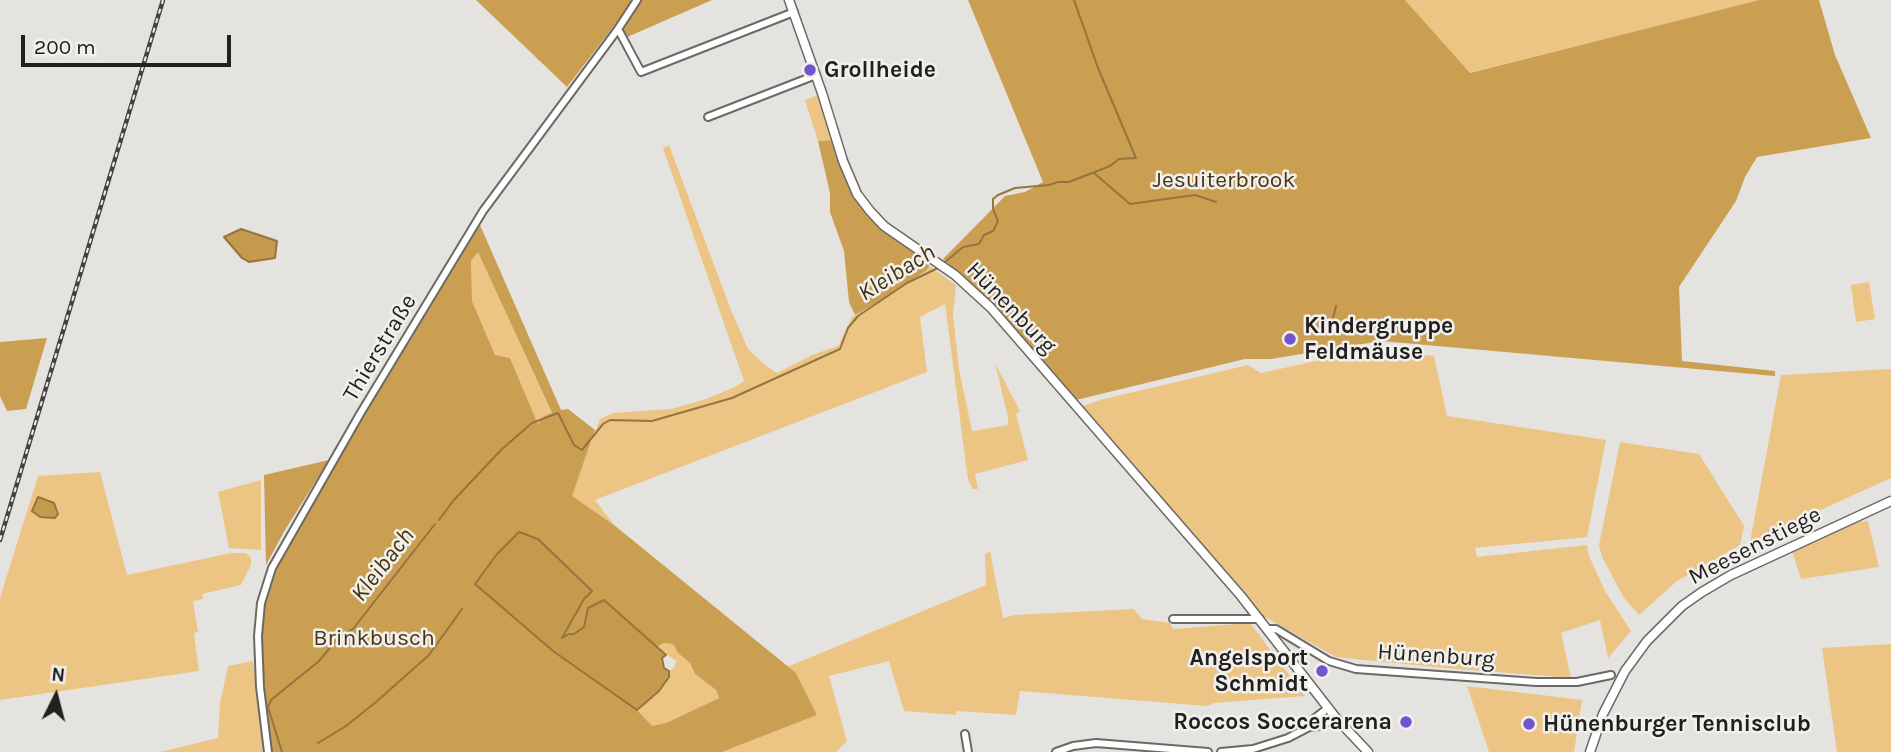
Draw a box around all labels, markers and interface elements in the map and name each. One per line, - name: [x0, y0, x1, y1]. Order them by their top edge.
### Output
- scale bar: [24, 21, 234, 65]
- text: 200 m: [34, 35, 96, 59]
- place label: Grollheide: [824, 56, 936, 84]
- marker: Grollheide: [802, 62, 818, 78]
- park label: Jesuiterbrook: [1153, 166, 1295, 194]
- water label: Kleibach: [853, 238, 941, 308]
- street label: Hünenburg: [960, 256, 1062, 360]
- street label: Thierstraße: [337, 289, 423, 407]
- place label: Kindergruppe Feldmäuse: [1304, 312, 1453, 366]
- marker: Kindergruppe Feldmäuse: [1282, 331, 1298, 347]
- street label: Meesenstiege: [1684, 501, 1826, 591]
- water label: Kleibach: [345, 522, 421, 608]
- park label: Brinkbusch: [313, 624, 435, 652]
- street label: Hünenburg: [1377, 638, 1495, 674]
- place label: Angelsport Schmidt: [1189, 644, 1308, 698]
- north arrow: [21, 661, 91, 731]
- text: N: [50, 663, 66, 687]
- marker: Angelsport Schmidt: [1314, 663, 1330, 679]
- place label: Roccos Soccerarena: [1173, 708, 1392, 736]
- place label: Hünenburger Tennisclub: [1543, 710, 1811, 738]
- marker: Roccos Soccerarena: [1398, 714, 1414, 730]
- marker: Hünenburger Tennisclub: [1521, 716, 1537, 732]

